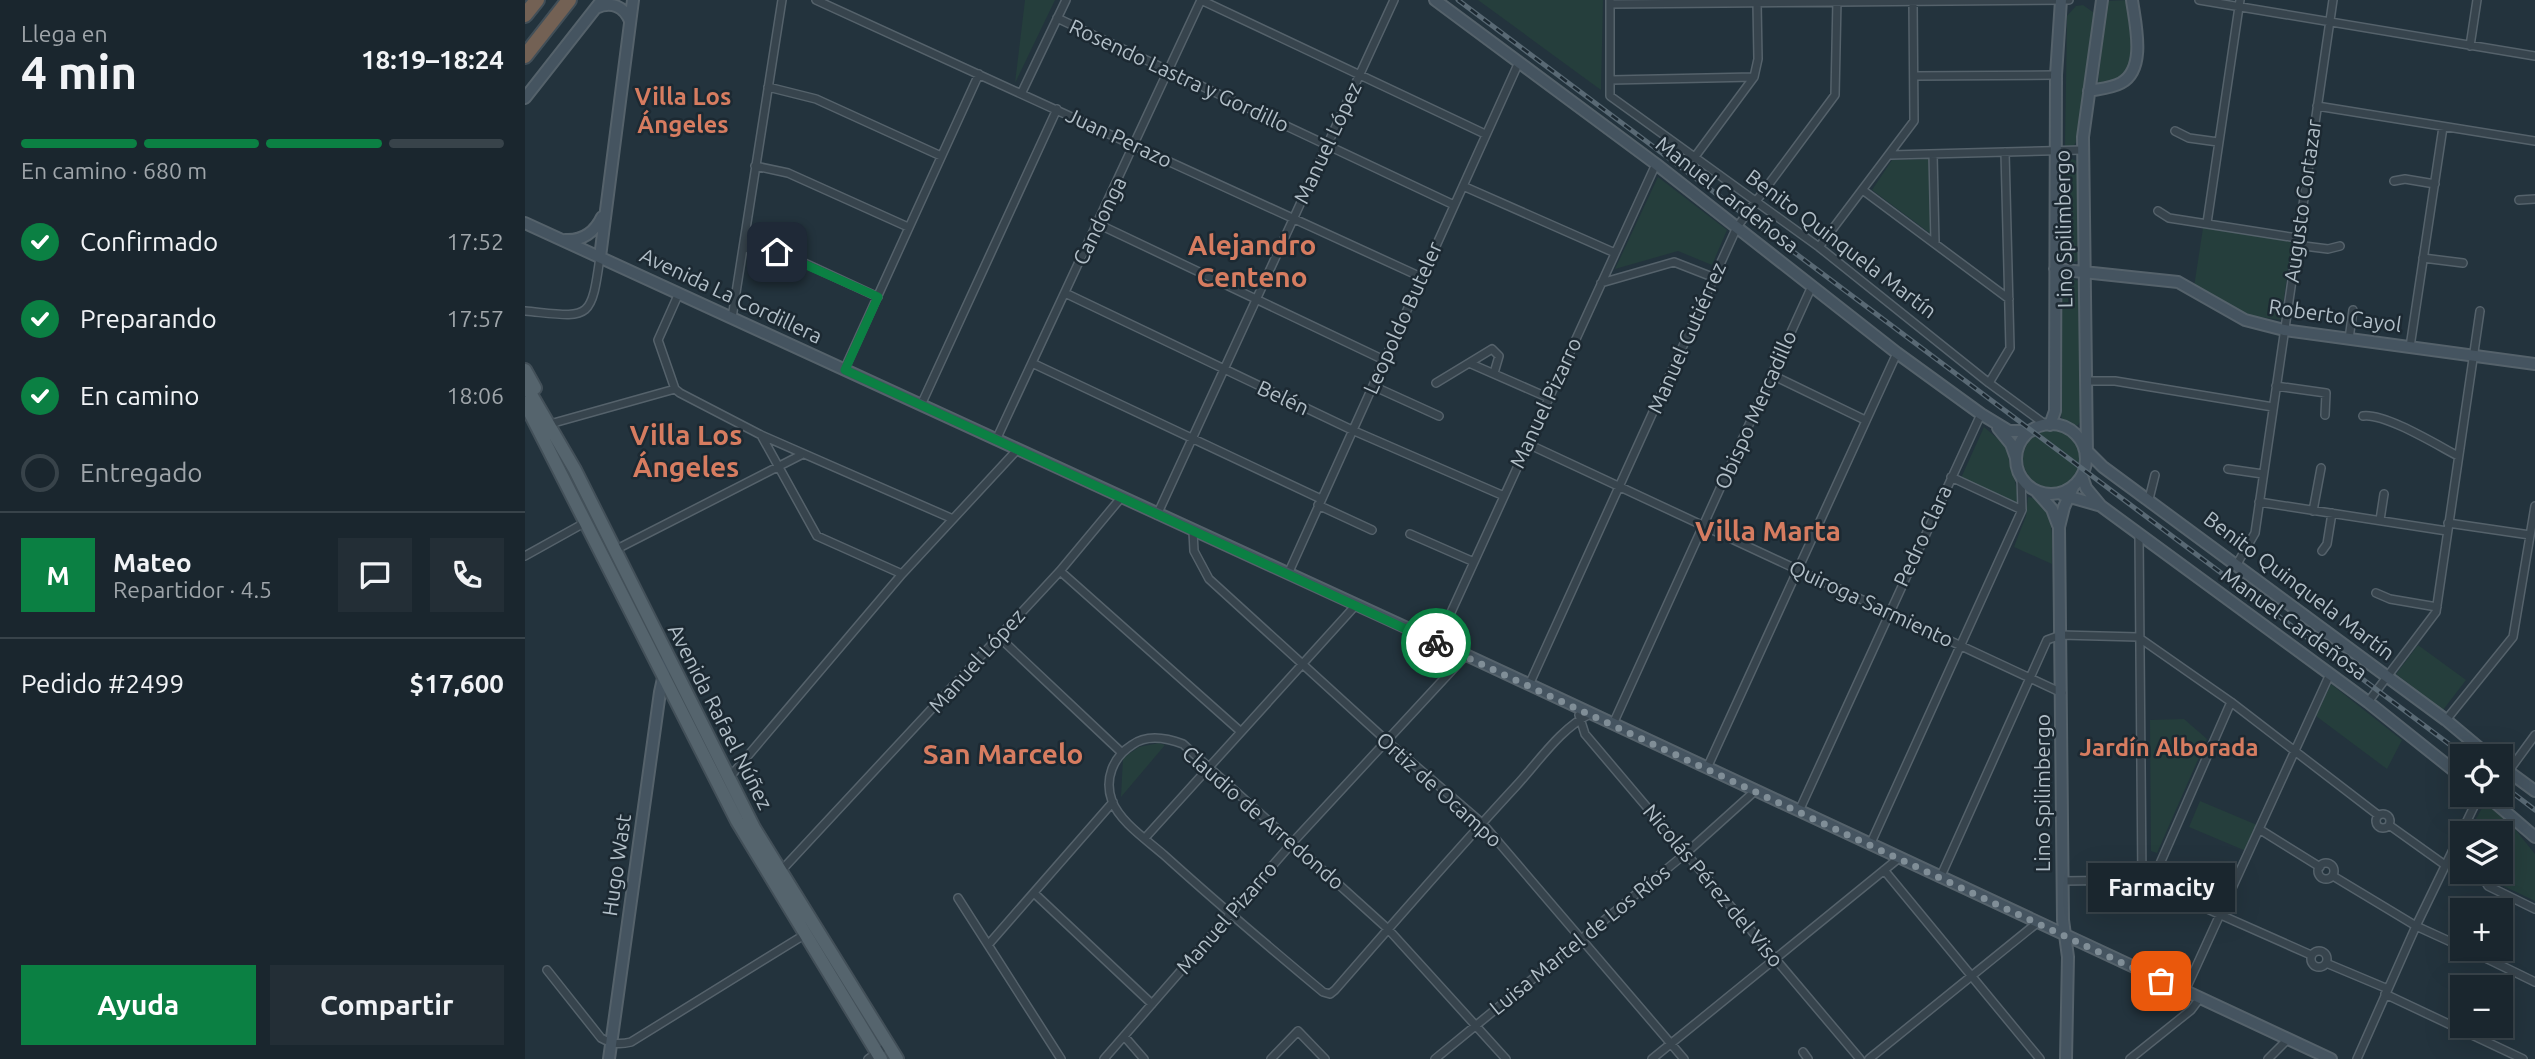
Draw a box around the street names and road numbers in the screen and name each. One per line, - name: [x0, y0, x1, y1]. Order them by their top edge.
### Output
- street label: Rosendo Lastra y Gordillo: [1066, 14, 1293, 137]
- street label: Manuel López: [1288, 78, 1366, 207]
- street label: Juan Perazo: [1063, 102, 1176, 172]
- street label: Augusto Cortazar: [2279, 118, 2325, 284]
- street label: Manuel Cardeñosa: [1651, 131, 1804, 257]
- street label: Lino Spilimbergo: [2050, 150, 2076, 308]
- street label: Benito Quinquela Martín: [1742, 164, 1941, 323]
- street label: Candonga: [1067, 173, 1131, 269]
- street label: Leopoldo Buteler: [1358, 238, 1446, 397]
- street label: Avenida La Cordillera: [637, 242, 826, 348]
- street label: Manuel Gutiérrez: [1642, 258, 1730, 417]
- street label: Roberto Cayol: [2267, 294, 2403, 336]
- street label: Obispo Mercadillo: [1709, 327, 1801, 493]
- street label: Manuel Pizarro: [1504, 334, 1586, 472]
- street label: Belén: [1254, 375, 1313, 419]
- street label: Pedro Clara: [1888, 481, 1956, 590]
- street label: Benito Quinquela Martín: [2200, 506, 2399, 665]
- street label: Quiroga Sarmiento: [1786, 555, 1957, 652]
- street label: Manuel Cardeñosa: [2217, 562, 2372, 684]
- street label: Manuel López: [923, 603, 1029, 717]
- street label: Avenida Rafael Núñez: [664, 620, 778, 813]
- street label: Lino Spilimbergo: [2030, 714, 2054, 872]
- street label: Ortiz de Ocampo: [1372, 727, 1507, 852]
- street label: Claudio de Arredondo: [1178, 740, 1350, 894]
- street label: Nicolás Pérez del Viso: [1639, 799, 1789, 972]
- street label: Hugo Wast: [597, 812, 635, 918]
- street label: Manuel Pizarro: [1171, 856, 1282, 978]
- street label: Luisa Martel de Los Ríos: [1484, 859, 1674, 1019]

